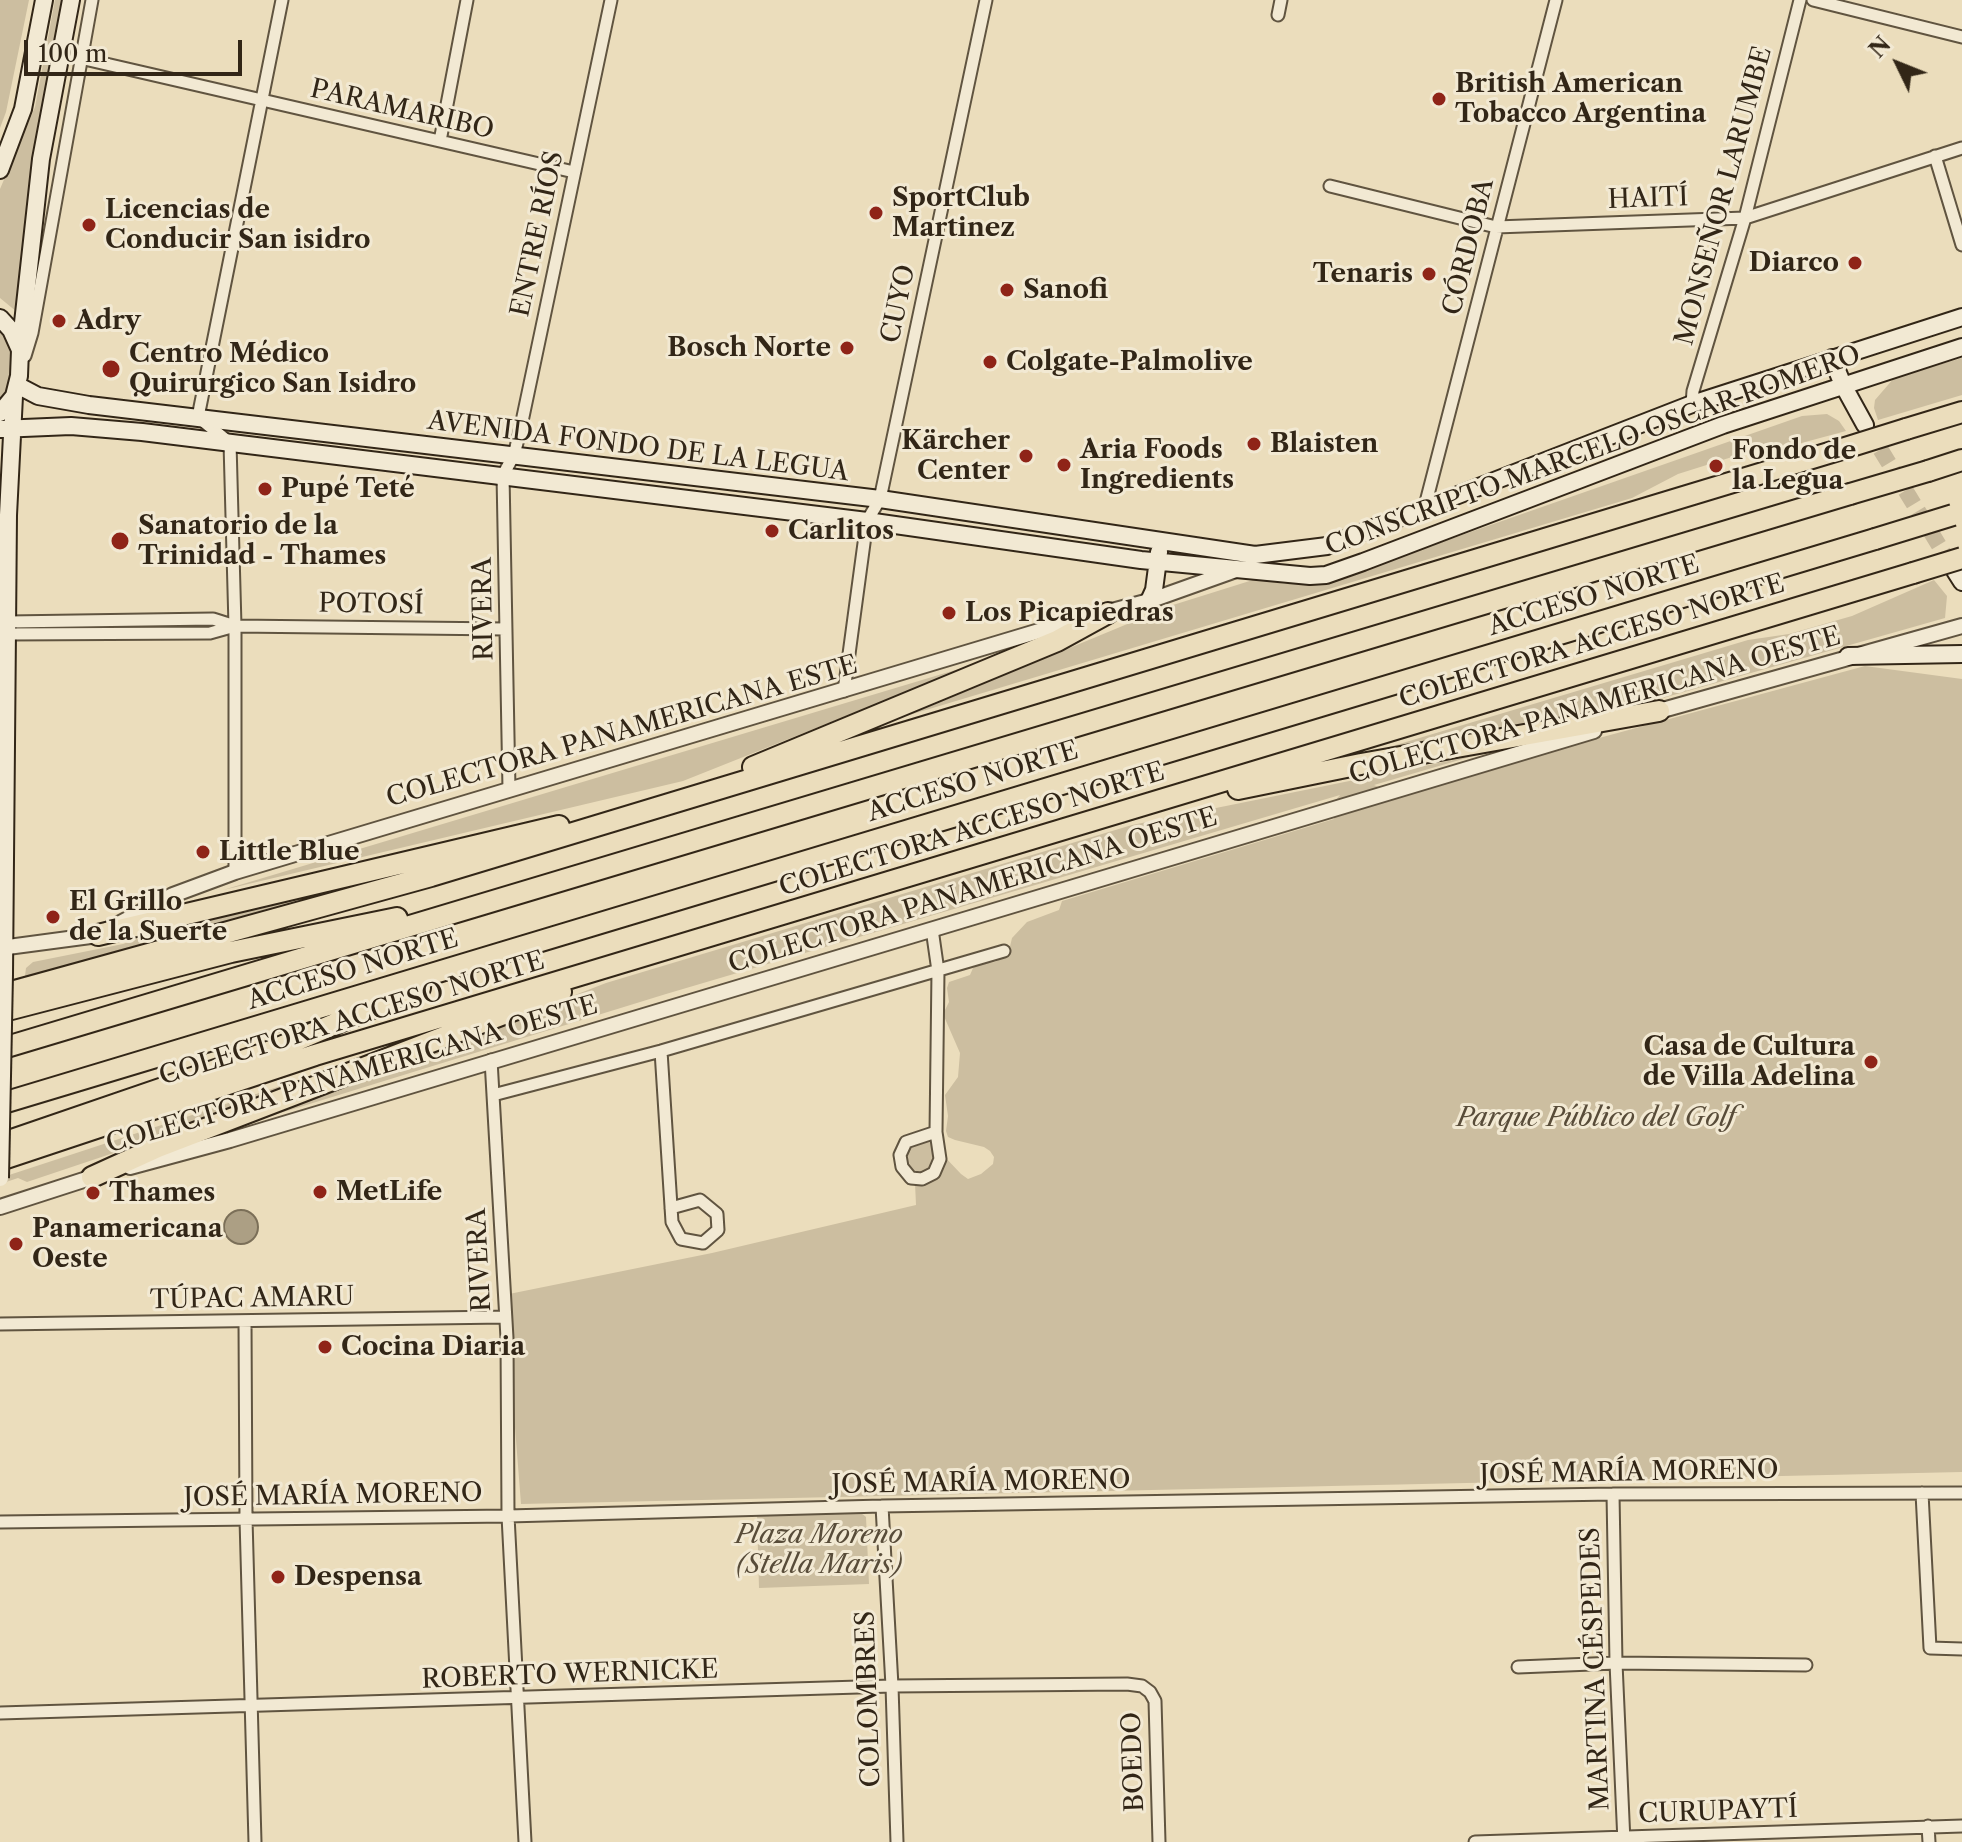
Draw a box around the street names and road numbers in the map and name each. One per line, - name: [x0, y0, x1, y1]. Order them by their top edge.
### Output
- street label: MONSEÑOR LARUMBE: [1669, 43, 1779, 349]
- street label: PARAMARIBO: [307, 74, 497, 146]
- street label: ENTRE RÍOS: [505, 148, 571, 320]
- street label: CÓRDOBA: [1437, 175, 1501, 319]
- street label: HAITÍ: [1607, 182, 1689, 216]
- street label: CUYO: [876, 262, 922, 346]
- street label: CONSCRIPTO MARCELO OSCAR ROMERO: [1321, 339, 1865, 563]
- street label: AVENIDA FONDO DE LA LEGUA: [426, 406, 850, 488]
- street label: ACCESO NORTE: [1485, 549, 1703, 643]
- street label: RIVERA: [467, 557, 501, 661]
- street label: COLECTORA ACCESO NORTE: [1395, 568, 1789, 716]
- street label: POTOSÍ: [318, 588, 424, 622]
- street label: COLECTORA PANAMERICANA OESTE: [1346, 621, 1844, 791]
- street label: COLECTORA PANAMERICANA ESTE: [383, 650, 861, 814]
- street label: ACCESO NORTE: [864, 735, 1082, 829]
- street label: COLECTORA ACCESO NORTE: [775, 756, 1169, 904]
- street label: COLECTORA PANAMERICANA OESTE: [725, 802, 1221, 980]
- street label: ACCESO NORTE: [244, 923, 462, 1017]
- street label: COLECTORA ACCESO NORTE: [155, 945, 549, 1093]
- street label: COLECTORA PANAMERICANA OESTE: [103, 990, 601, 1160]
- street label: RIVERA: [462, 1207, 498, 1313]
- street label: TÚPAC AMARU: [150, 1282, 354, 1316]
- street label: JOSÉ MARÍA MORENO: [1479, 1455, 1779, 1491]
- street label: JOSÉ MARÍA MORENO: [831, 1465, 1131, 1501]
- street label: JOSÉ MARÍA MORENO: [183, 1478, 483, 1514]
- street label: MARTINA CÉSPEDES: [1575, 1527, 1617, 1811]
- street label: COLOMBRES: [850, 1610, 888, 1788]
- street label: ROBERTO WERNICKE: [421, 1654, 719, 1696]
- street label: BOEDO: [1117, 1711, 1151, 1813]
- street label: CURUPAYTÍ: [1638, 1794, 1798, 1830]

